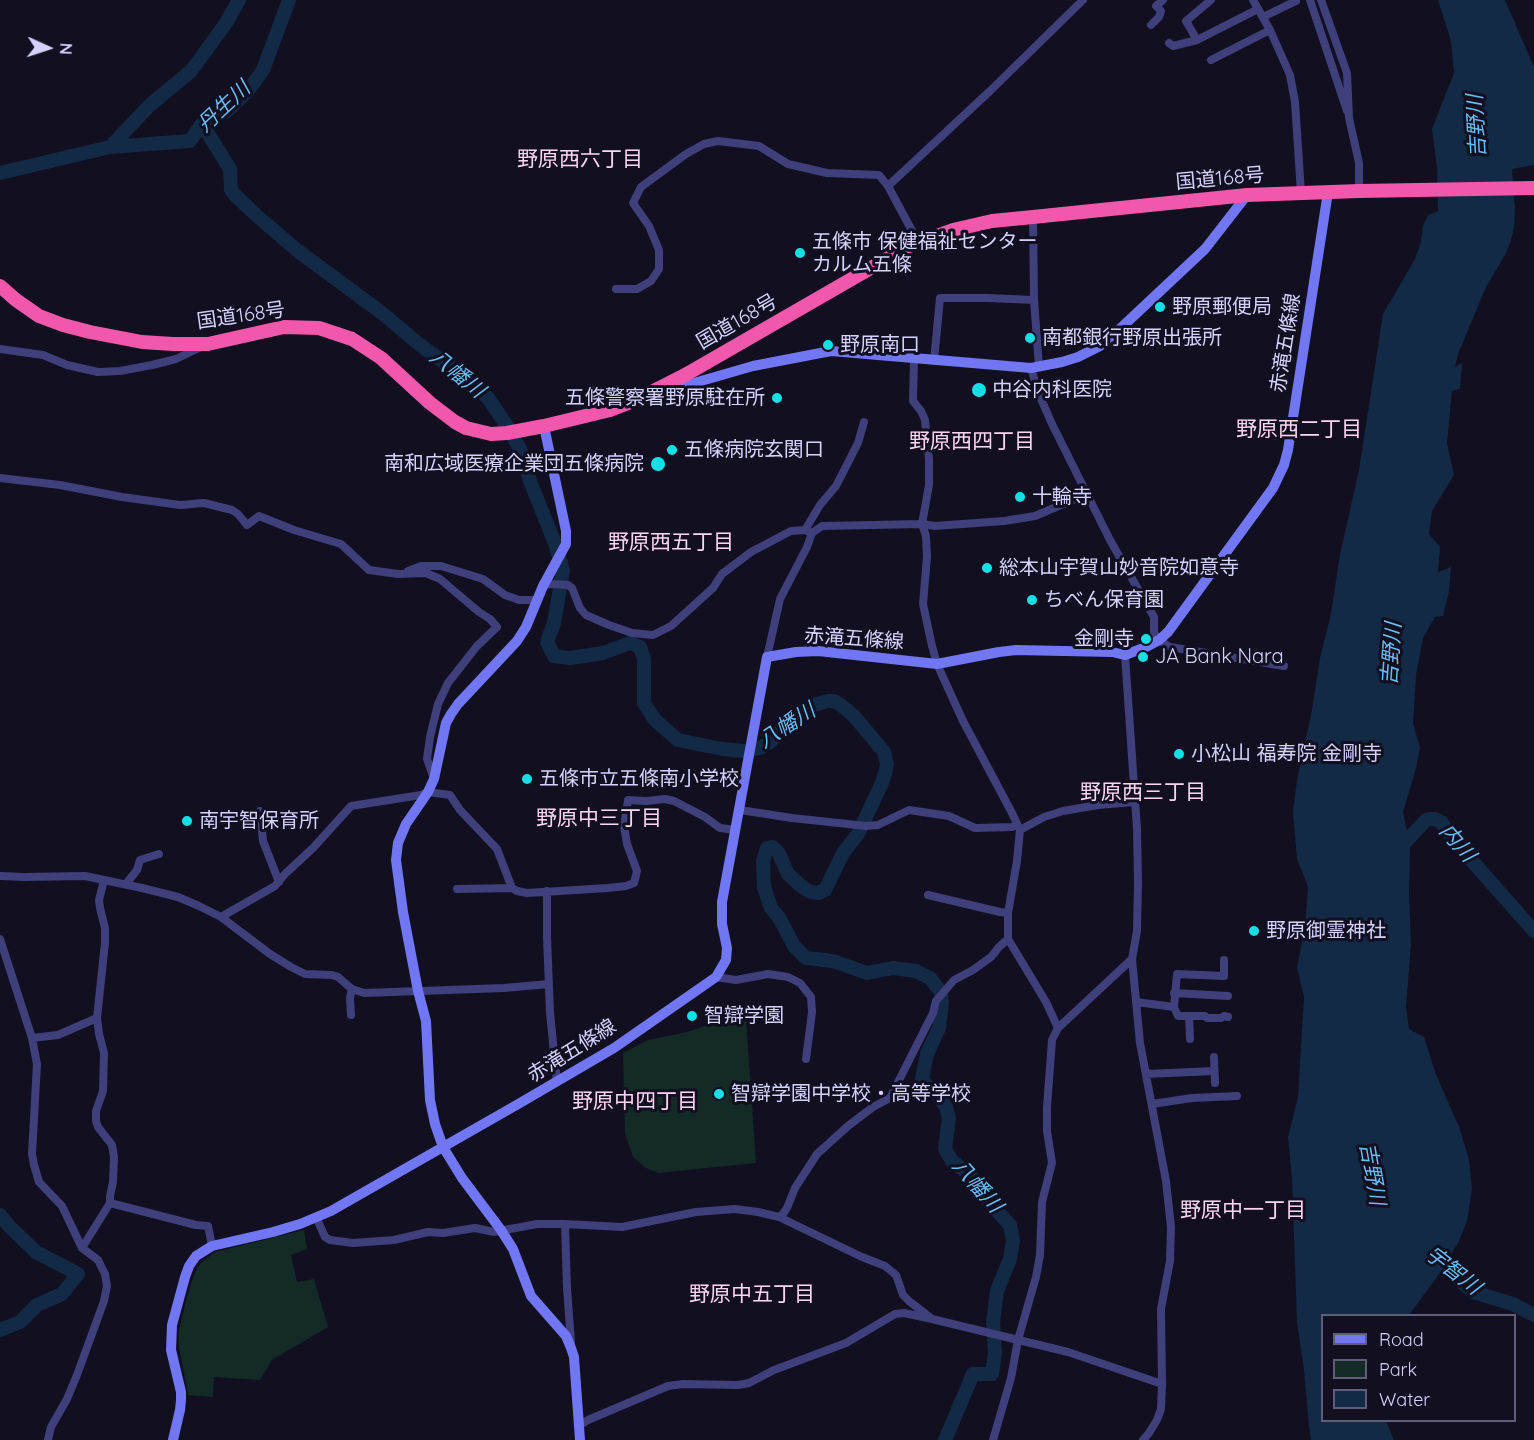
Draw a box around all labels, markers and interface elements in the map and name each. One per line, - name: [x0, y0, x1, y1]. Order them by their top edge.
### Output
- north arrow: [18, 18, 78, 78]
- text: N: [56, 43, 76, 55]
- water label: 丹生川: [192, 76, 256, 138]
- water label: 吉野川: [1463, 94, 1491, 158]
- district label: 野原西六丁目: [517, 147, 643, 173]
- street label: 国道168号: [1175, 163, 1265, 195]
- place label: 五條市 保健福祉センター カルム五條: [812, 230, 1037, 277]
- marker: 五條市 保健福祉センター カルム五條: [793, 246, 807, 260]
- street label: 国道168号: [692, 289, 782, 355]
- street label: 赤滝五條線: [1266, 292, 1306, 394]
- place label: 野原郵便局: [1172, 295, 1272, 319]
- street label: 国道168号: [195, 298, 287, 334]
- marker: 野原郵便局: [1153, 300, 1167, 314]
- place label: 南都銀行野原出張所: [1042, 326, 1222, 350]
- marker: 南都銀行野原出張所: [1023, 331, 1037, 345]
- place label: 野原南口: [840, 333, 920, 357]
- marker: 野原南口: [821, 338, 835, 352]
- water label: 八幡川: [425, 344, 489, 404]
- place label: 中谷内科医院: [992, 378, 1112, 402]
- marker: 中谷内科医院: [970, 381, 988, 399]
- place label: 五條警察署野原駐在所: [565, 386, 765, 410]
- marker: 五條警察署野原駐在所: [770, 391, 784, 405]
- district label: 野原西二丁目: [1236, 417, 1362, 443]
- district label: 野原西四丁目: [909, 429, 1035, 455]
- place label: 五條病院玄関口: [684, 438, 824, 462]
- marker: 五條病院玄関口: [665, 443, 679, 457]
- place label: 南和広域医療企業団五條病院: [384, 452, 644, 476]
- marker: 南和広域医療企業団五條病院: [649, 455, 667, 473]
- place label: 十輪寺: [1032, 485, 1092, 509]
- marker: 十輪寺: [1013, 490, 1027, 504]
- district label: 野原西五丁目: [608, 530, 734, 556]
- place label: 総本山宇賀山妙音院如意寺: [999, 556, 1239, 580]
- marker: 総本山宇賀山妙音院如意寺: [980, 561, 994, 575]
- place label: ちべん保育園: [1044, 588, 1164, 612]
- marker: ちべん保育園: [1025, 593, 1039, 607]
- water label: 吉野川: [1377, 622, 1407, 686]
- street label: 赤滝五條線: [803, 624, 905, 654]
- place label: 金剛寺: [1074, 627, 1134, 651]
- marker: 金剛寺: [1139, 632, 1153, 646]
- place label: JA Bank Nara: [1155, 645, 1284, 669]
- marker: JA Bank Nara: [1136, 650, 1150, 664]
- water label: 八幡川: [754, 698, 820, 754]
- place label: 小松山 福寿院 金剛寺: [1191, 742, 1382, 766]
- marker: 小松山 福寿院 金剛寺: [1172, 747, 1186, 761]
- place label: 五條市立五條南小学校: [539, 767, 739, 791]
- marker: 五條市立五條南小学校: [520, 772, 534, 786]
- district label: 野原西三丁目: [1080, 780, 1206, 806]
- district label: 野原中三丁目: [536, 806, 662, 832]
- place label: 南宇智保育所: [199, 809, 319, 833]
- marker: 南宇智保育所: [180, 814, 194, 828]
- water label: 内川: [1434, 819, 1480, 867]
- place label: 野原御霊神社: [1266, 919, 1386, 943]
- marker: 野原御霊神社: [1247, 924, 1261, 938]
- place label: 智辯学園: [704, 1004, 784, 1028]
- marker: 智辯学園: [685, 1009, 699, 1023]
- street label: 赤滝五條線: [523, 1014, 621, 1088]
- place label: 智辯学園中学校・高等学校: [731, 1082, 971, 1106]
- marker: 智辯学園中学校・高等学校: [712, 1087, 726, 1101]
- district label: 野原中四丁目: [572, 1089, 698, 1115]
- water label: 吉野川: [1354, 1141, 1390, 1207]
- water label: 八幡川: [947, 1154, 1007, 1218]
- district label: 野原中一丁目: [1180, 1198, 1306, 1224]
- water label: 宇智川: [1420, 1242, 1486, 1300]
- district label: 野原中五丁目: [689, 1282, 815, 1308]
- legend: [1321, 1314, 1516, 1422]
- text: Road: [1379, 1328, 1424, 1351]
- text: Park: [1379, 1358, 1417, 1381]
- text: Water: [1379, 1388, 1430, 1411]

